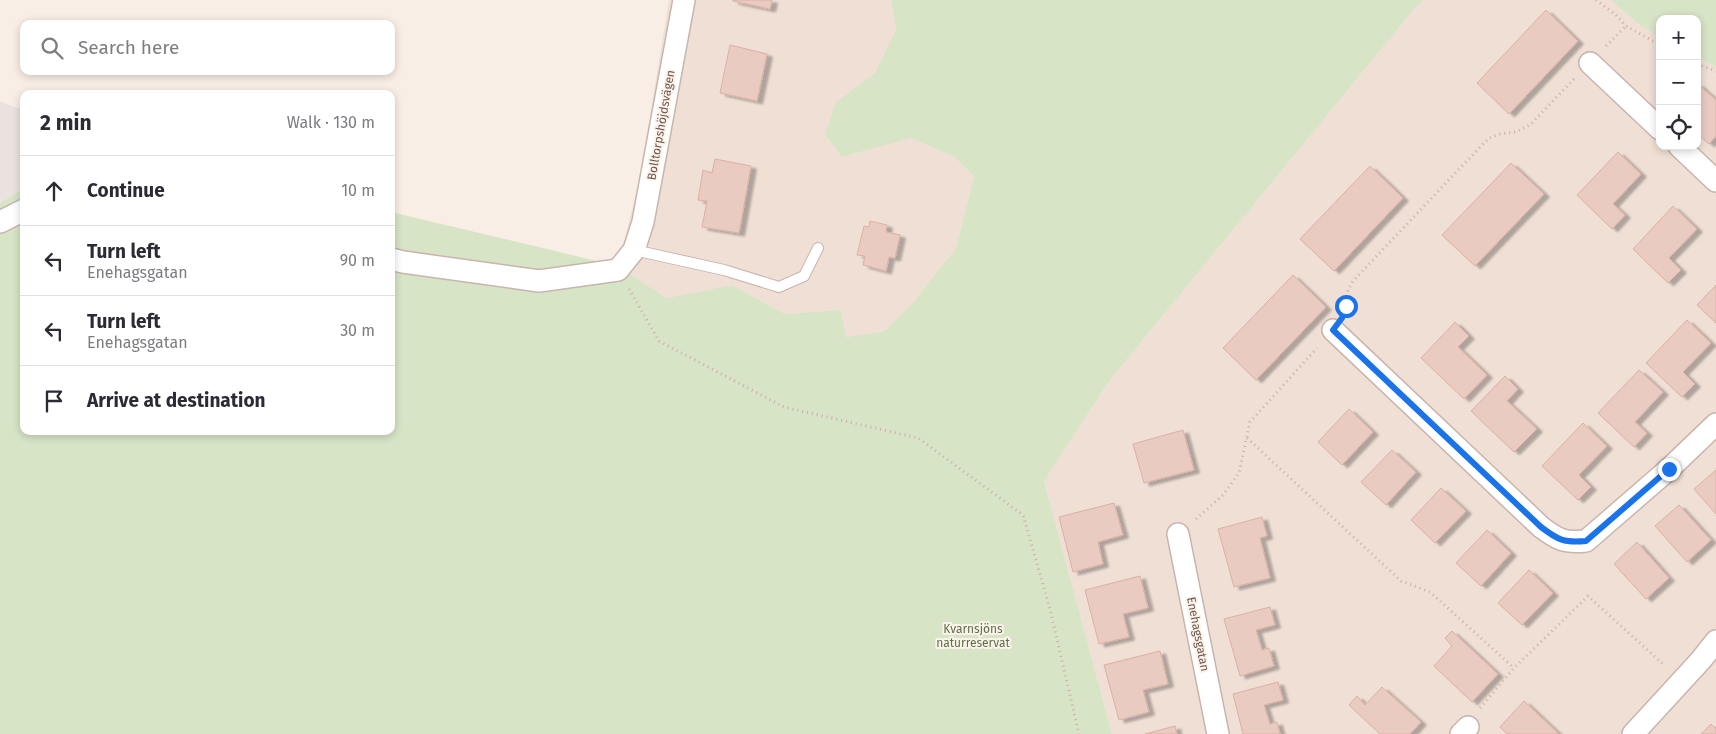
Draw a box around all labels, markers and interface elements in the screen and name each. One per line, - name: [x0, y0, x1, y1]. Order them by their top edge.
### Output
- map controls: [1656, 15, 1701, 150]
- button: +: [1656, 15, 1701, 60]
- search box: [20, 20, 395, 75]
- icon: search: [38, 34, 66, 62]
- text: Search here: [78, 36, 179, 59]
- button: −: [1656, 60, 1701, 105]
- street label: Bolltorpshöjdsvägen: [644, 69, 678, 181]
- button: locate: [1656, 105, 1701, 150]
- text: 2 min: [40, 110, 92, 136]
- text: Walk · 130 m: [287, 113, 375, 132]
- icon: ahead: [40, 177, 68, 205]
- text: Continue: [87, 179, 165, 202]
- text: 10 m: [341, 181, 375, 200]
- text: Turn left: [87, 240, 161, 263]
- icon: left: [40, 247, 68, 275]
- text: 90 m: [340, 251, 375, 270]
- text: Enehagsgatan: [87, 263, 188, 282]
- route start: [1335, 295, 1358, 318]
- text: Turn left: [87, 310, 161, 333]
- icon: left: [40, 317, 68, 345]
- text: 30 m: [340, 321, 375, 340]
- text: Enehagsgatan: [87, 333, 188, 352]
- icon: arrive: [40, 387, 68, 415]
- text: Arrive at destination: [87, 389, 266, 412]
- route end: [1658, 458, 1681, 481]
- street label: Enehagsgatan: [1184, 596, 1212, 672]
- park label: Kvarnsjöns naturreservat: [936, 622, 1011, 650]

